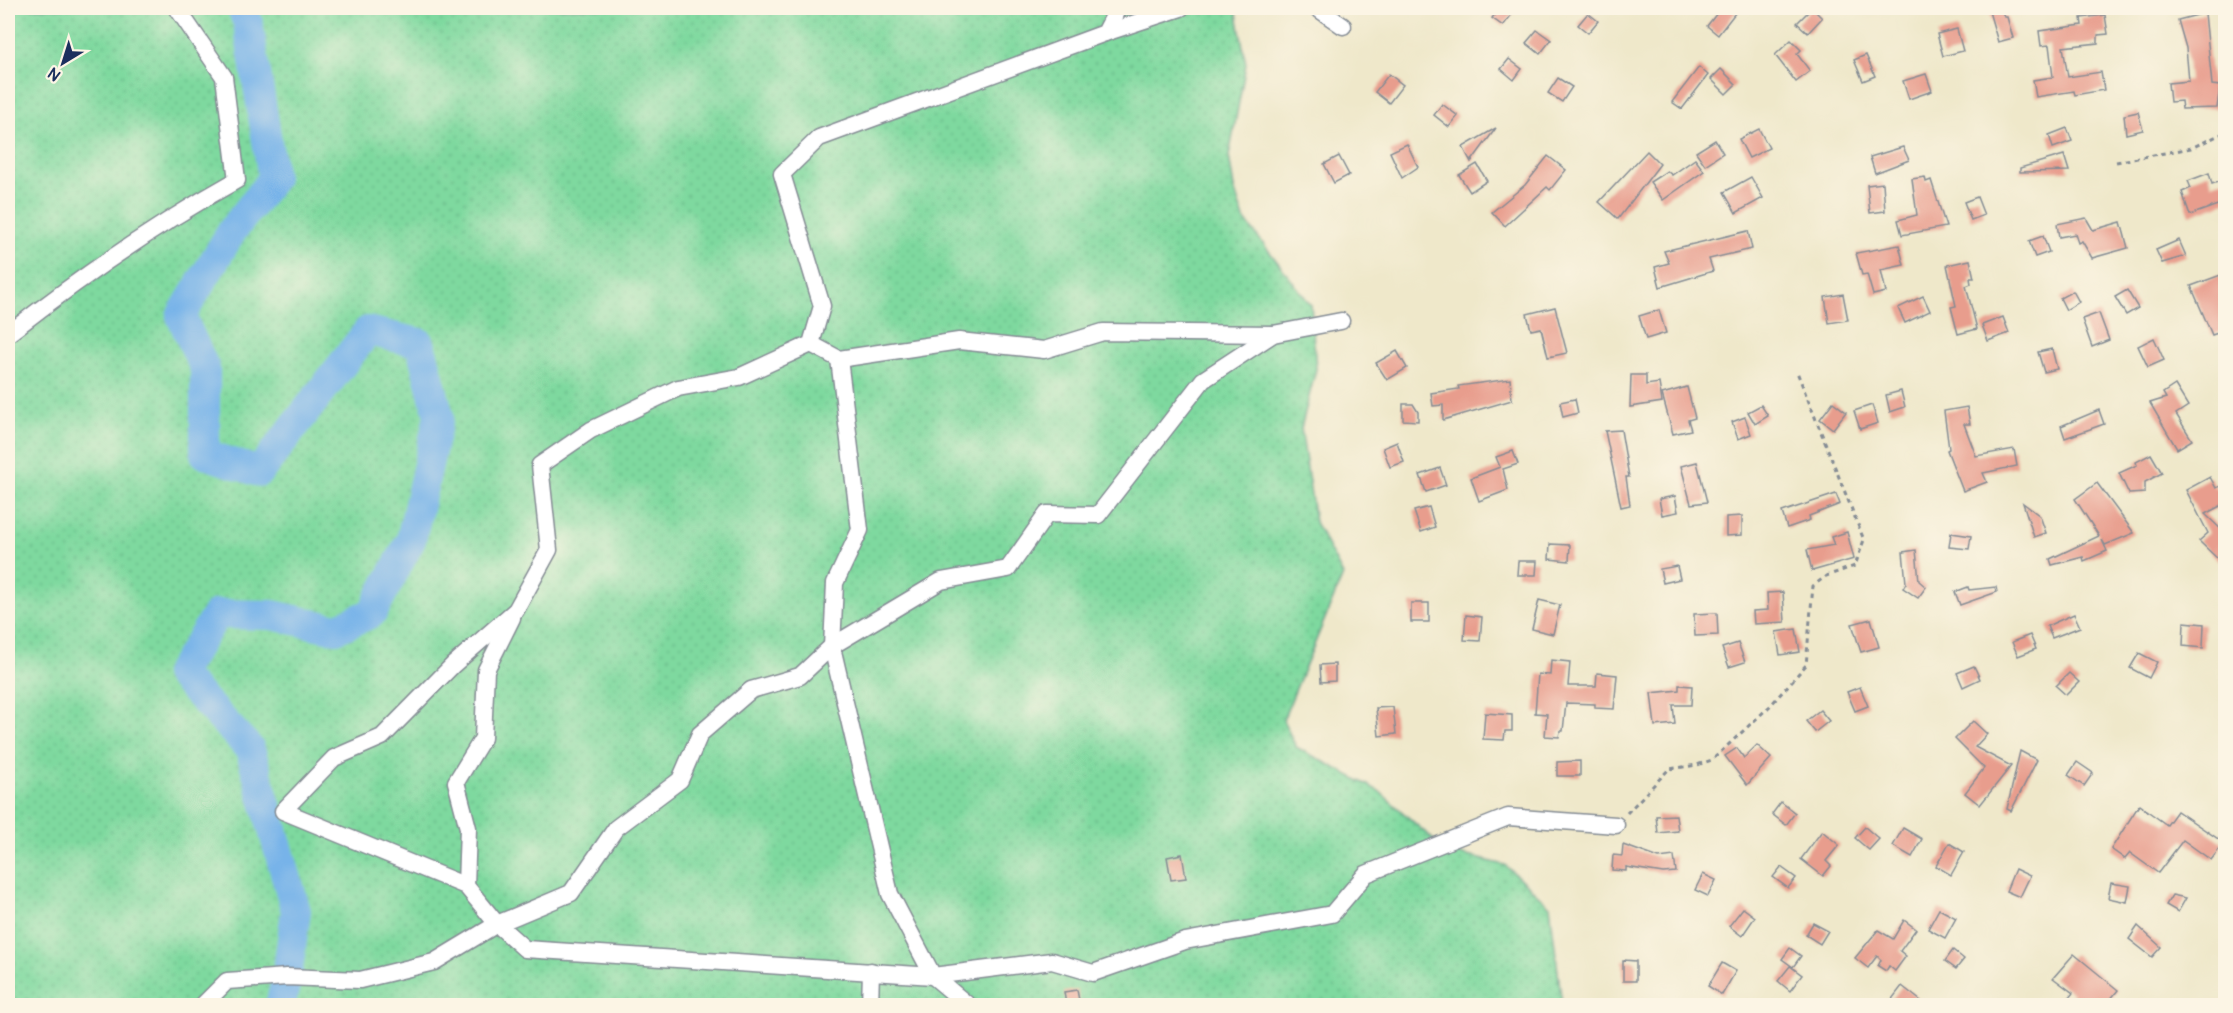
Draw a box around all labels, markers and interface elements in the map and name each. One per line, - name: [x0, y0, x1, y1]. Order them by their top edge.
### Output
- north arrow: [33, 33, 93, 93]
- text: N: [44, 63, 65, 85]

